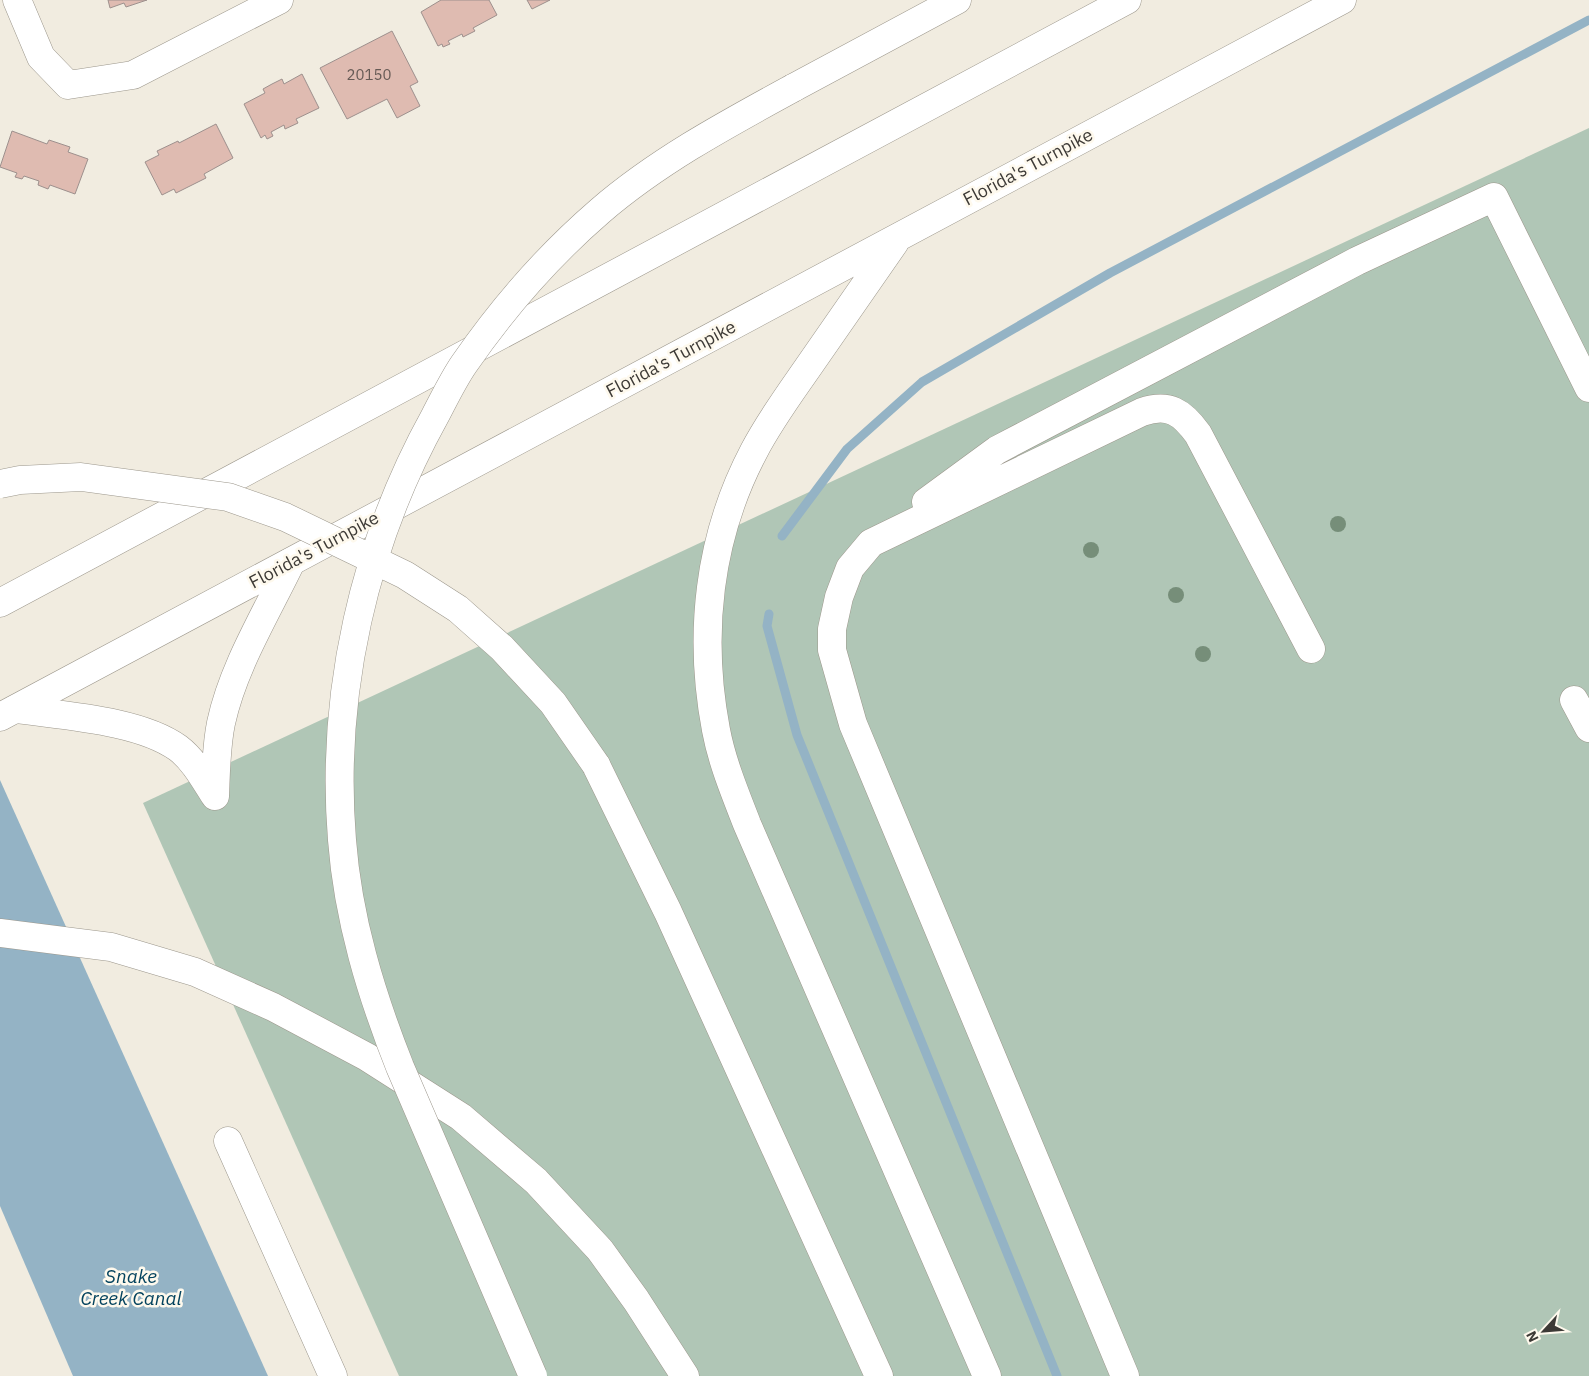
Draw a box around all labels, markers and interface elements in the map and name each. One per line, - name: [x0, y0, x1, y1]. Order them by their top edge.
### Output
- house number: 20150: [346, 65, 392, 84]
- street label: Florida's Turnpike: [959, 123, 1097, 210]
- street label: Florida's Turnpike: [602, 315, 740, 402]
- street label: Florida's Turnpike: [245, 506, 383, 593]
- water label: Snake Creek Canal: [80, 1264, 182, 1310]
- north arrow: [1519, 1306, 1569, 1356]
- text: N: [1522, 1328, 1543, 1345]

